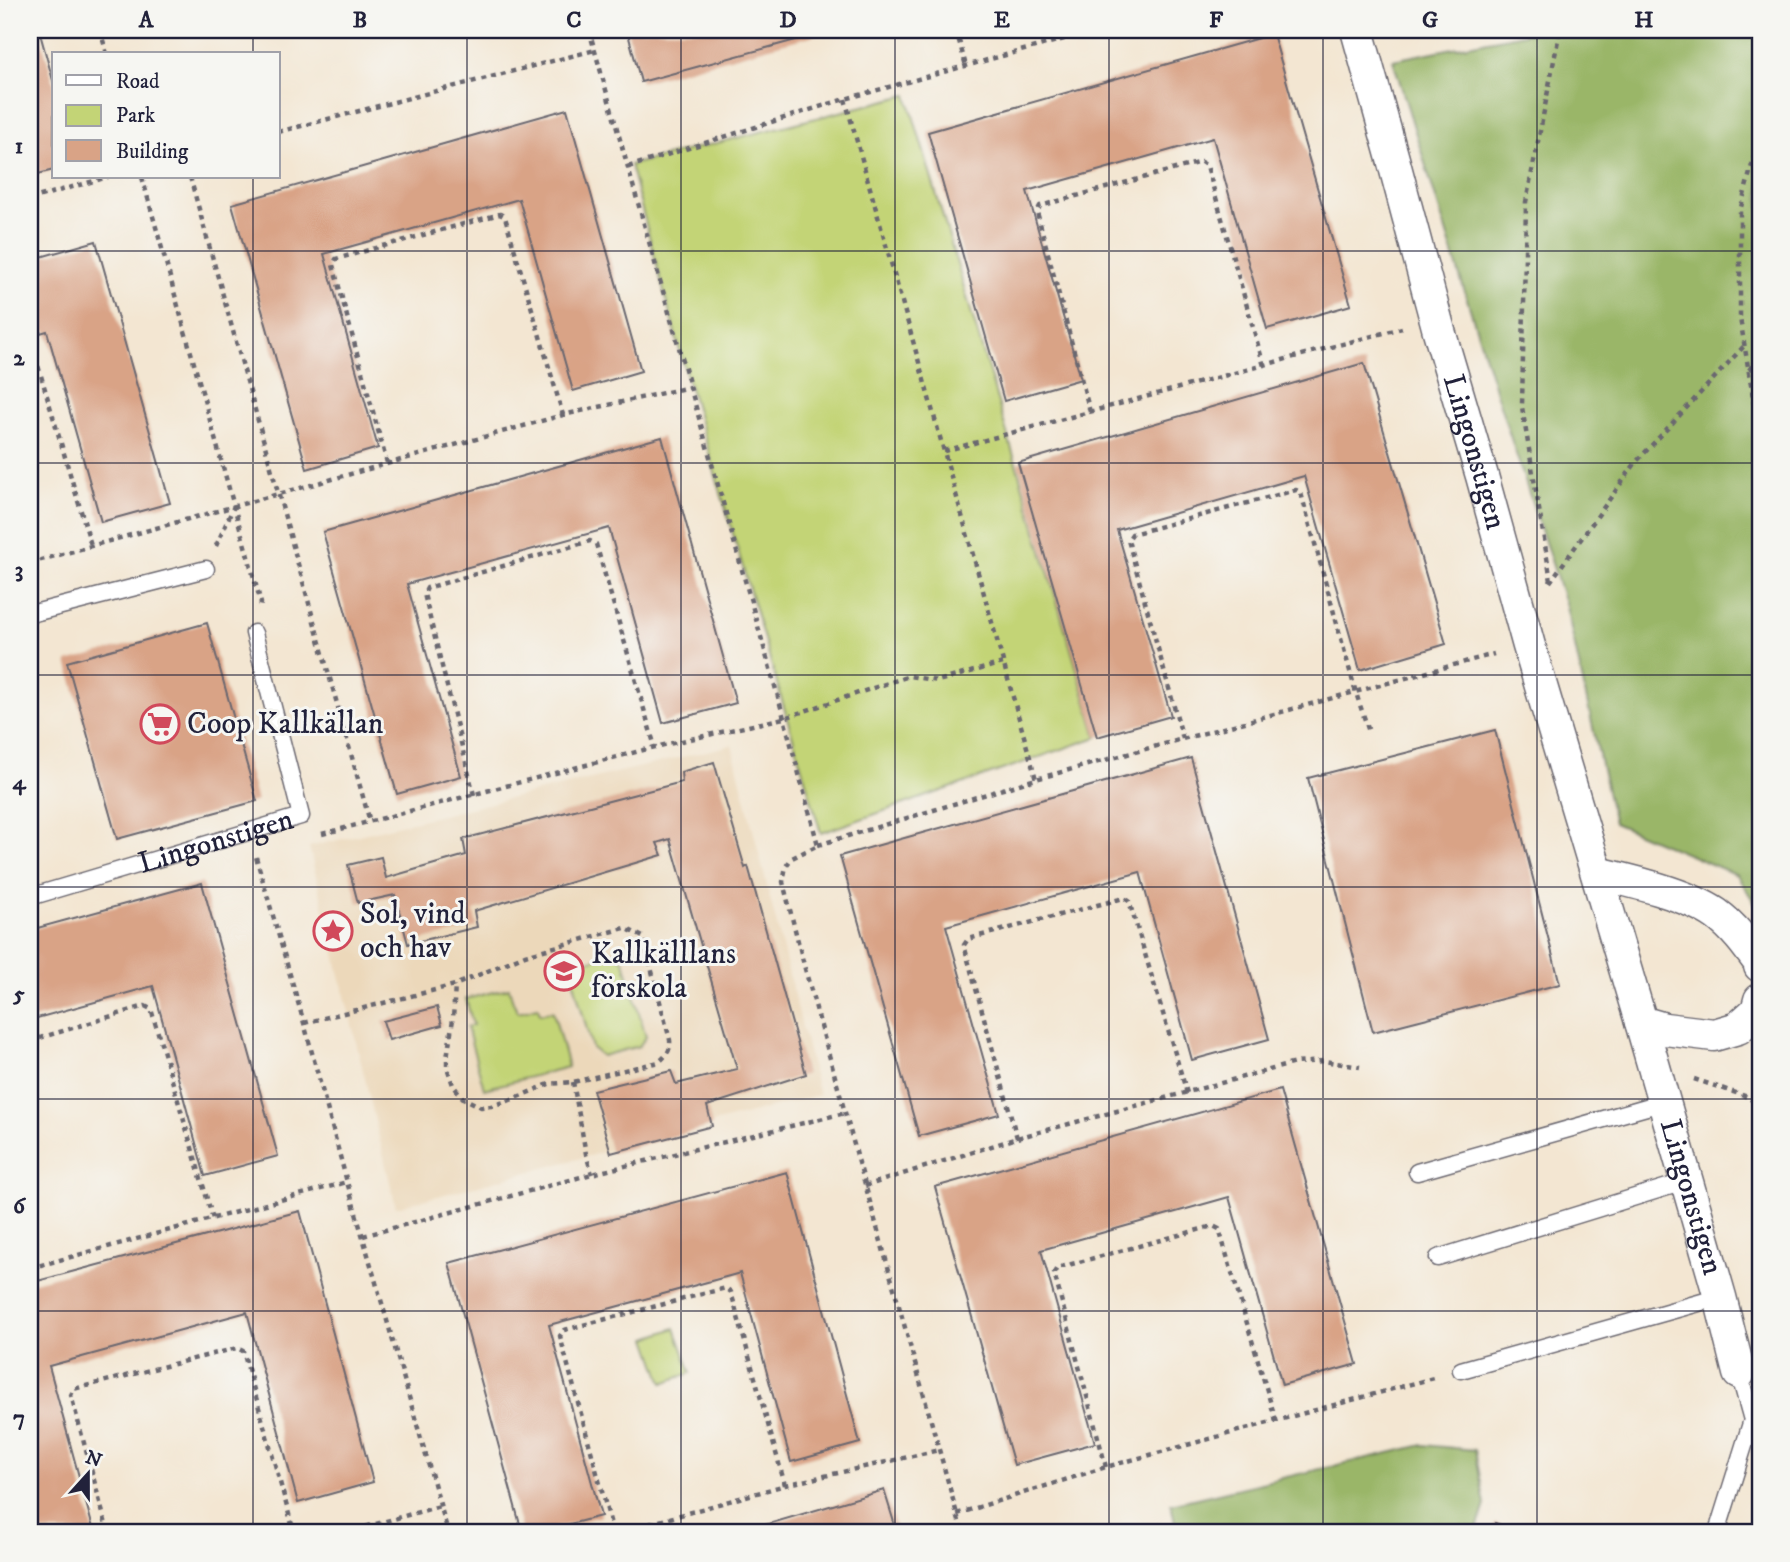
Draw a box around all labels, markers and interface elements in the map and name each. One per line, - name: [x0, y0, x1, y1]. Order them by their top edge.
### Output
- text: A: [138, 6, 155, 35]
- text: B: [353, 6, 367, 35]
- text: C: [566, 6, 582, 35]
- text: D: [779, 6, 797, 35]
- text: E: [994, 6, 1010, 35]
- text: F: [1209, 6, 1224, 35]
- text: G: [1422, 6, 1438, 35]
- text: H: [1634, 6, 1654, 35]
- legend: [52, 52, 280, 178]
- text: Road: [116, 69, 160, 95]
- text: Park: [116, 103, 156, 129]
- text: 1: [15, 132, 23, 161]
- text: Building: [116, 139, 189, 165]
- text: 2: [13, 344, 25, 373]
- street label: Lingonstigen: [1434, 370, 1515, 534]
- text: 3: [15, 556, 23, 585]
- supermarket icon: Coop Kallkällan: [139, 703, 181, 745]
- place label: Coop Kallkällan: [187, 706, 384, 743]
- text: 4: [12, 768, 27, 797]
- street label: Lingonstigen: [134, 801, 298, 882]
- place label: Sol, vind och hav: [360, 896, 466, 967]
- place icon: Sol, vind och hav: [312, 910, 354, 952]
- place label: Kallkälllans förskola: [591, 936, 736, 1007]
- school or university icon: Kallkälllans förskola: [543, 950, 585, 992]
- text: 5: [12, 980, 25, 1009]
- street label: Lingonstigen: [1651, 1115, 1731, 1279]
- text: 6: [13, 1192, 27, 1221]
- text: 7: [13, 1404, 25, 1433]
- north arrow: [52, 1440, 122, 1510]
- text: N: [82, 1446, 105, 1473]

